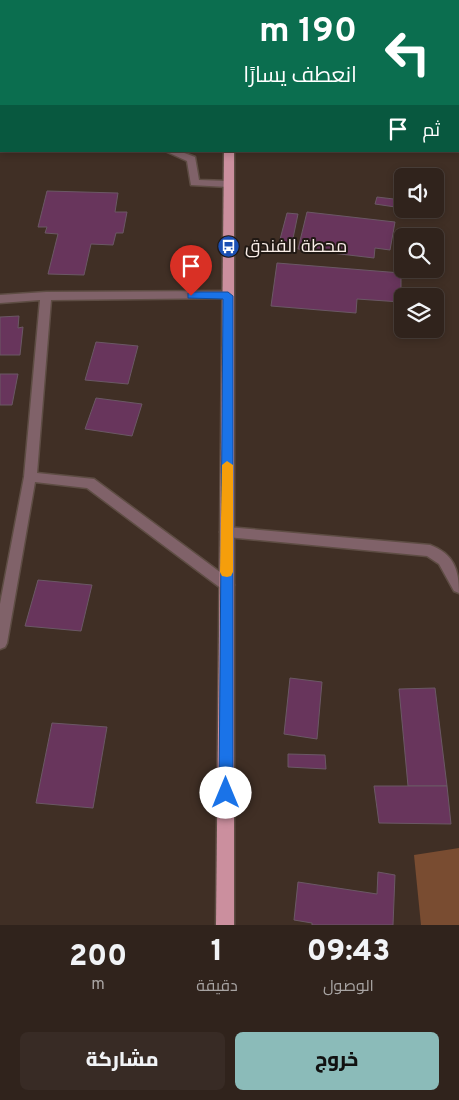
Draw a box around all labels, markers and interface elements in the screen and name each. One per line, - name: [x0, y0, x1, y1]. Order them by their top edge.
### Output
- text: 190 m: [259, 10, 357, 54]
- icon: left: [375, 20, 440, 85]
- text: انعطف يسارًا: [243, 63, 357, 90]
- icon: arrive: [384, 115, 412, 143]
- text: ثم: [422, 119, 440, 143]
- map controls: [394, 168, 444, 338]
- button: sound: [394, 168, 444, 218]
- button: search: [394, 228, 444, 278]
- bus stop icon: محطة الفندق: [217, 234, 241, 258]
- place label: محطة الفندق: [245, 236, 347, 259]
- pin: [170, 245, 212, 296]
- icon: arrive: [177, 252, 205, 280]
- button: layers: [394, 288, 444, 338]
- position arrow: [199, 766, 251, 818]
- text: 1: [211, 934, 223, 971]
- text: 09:43: [307, 934, 390, 971]
- text: 200: [69, 939, 127, 976]
- text: m: [91, 975, 105, 995]
- text: دقيقة: [196, 977, 238, 997]
- text: الوصول: [323, 977, 374, 997]
- button: مشاركة: [20, 1032, 225, 1090]
- button: خروج: [235, 1032, 439, 1090]

